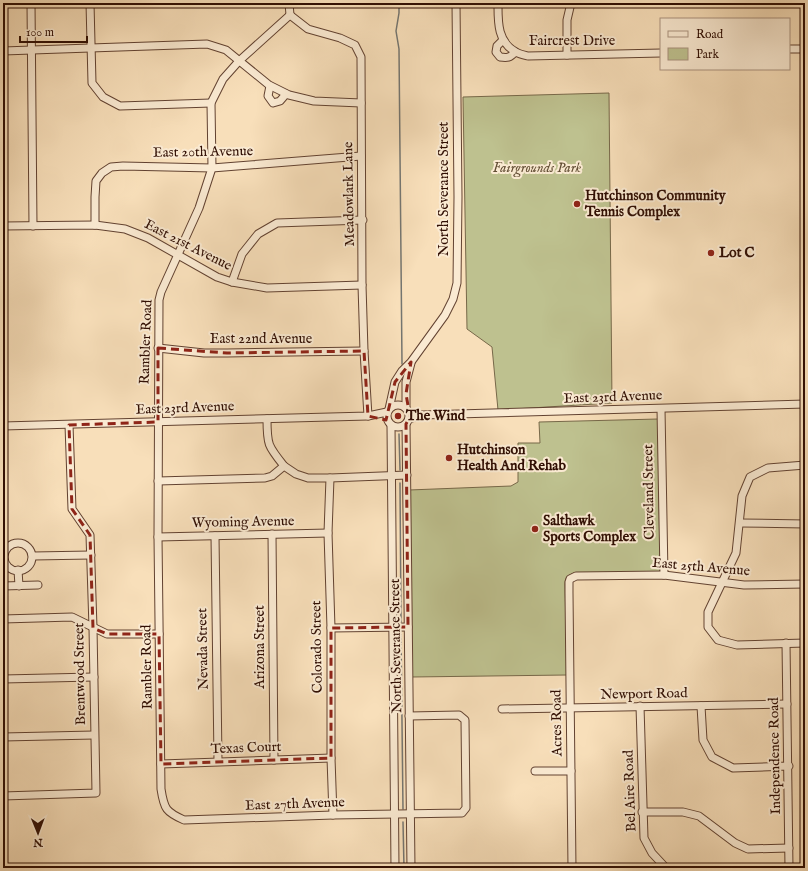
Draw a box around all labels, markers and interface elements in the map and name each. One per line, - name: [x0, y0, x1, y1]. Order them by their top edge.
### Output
- scale bar: [20, 18, 87, 44]
- legend: [660, 18, 790, 70]
- text: 100 m: [26, 25, 54, 40]
- text: Road: [696, 27, 724, 42]
- street label: Faircrest Drive: [529, 32, 616, 50]
- text: Park: [696, 47, 719, 62]
- street label: North Severance Street: [435, 121, 453, 256]
- street label: Meadowlark Lane: [339, 141, 359, 247]
- street label: East 20th Avenue: [153, 142, 254, 162]
- park label: Fairgrounds Park: [493, 159, 582, 178]
- place label: Hutchinson Community Tennis Complex: [584, 187, 727, 221]
- marker: Hutchinson Community Tennis Complex: [572, 199, 582, 209]
- street label: East 21st Avenue: [141, 215, 235, 275]
- place label: Lot C: [719, 244, 755, 262]
- marker: Lot C: [706, 248, 716, 258]
- street label: Rambler Road: [136, 299, 156, 385]
- street label: East 22nd Avenue: [210, 330, 313, 348]
- street label: East 23rd Avenue: [563, 386, 663, 408]
- street label: East 23rd Avenue: [135, 397, 235, 419]
- place label: The Wind: [405, 407, 466, 425]
- marker: The Wind: [393, 411, 403, 421]
- place label: Hutchinson Health And Rehab: [457, 441, 566, 475]
- street label: Cleveland Street: [639, 444, 659, 540]
- marker: Hutchinson Health And Rehab: [444, 453, 454, 463]
- street label: Wyoming Avenue: [191, 512, 295, 532]
- place label: Salthawk Sports Complex: [543, 512, 636, 546]
- marker: Salthawk Sports Complex: [530, 524, 540, 534]
- street label: East 25th Avenue: [651, 554, 751, 580]
- street label: North Severance Street: [386, 578, 406, 714]
- street label: Colorado Street: [307, 600, 327, 694]
- street label: Arizona Street: [251, 605, 269, 690]
- street label: Nevada Street: [193, 608, 213, 690]
- street label: Brentwood Street: [70, 622, 90, 725]
- street label: Rambler Road: [137, 624, 157, 710]
- street label: Newport Road: [600, 684, 688, 704]
- street label: Acres Road: [547, 689, 567, 757]
- street label: Independence Road: [765, 697, 785, 815]
- street label: Texas Court: [210, 738, 282, 758]
- street label: Bel Aire Road: [620, 749, 640, 832]
- street label: East 27th Avenue: [245, 793, 346, 815]
- north arrow: [18, 813, 58, 853]
- text: N: [33, 835, 44, 849]

